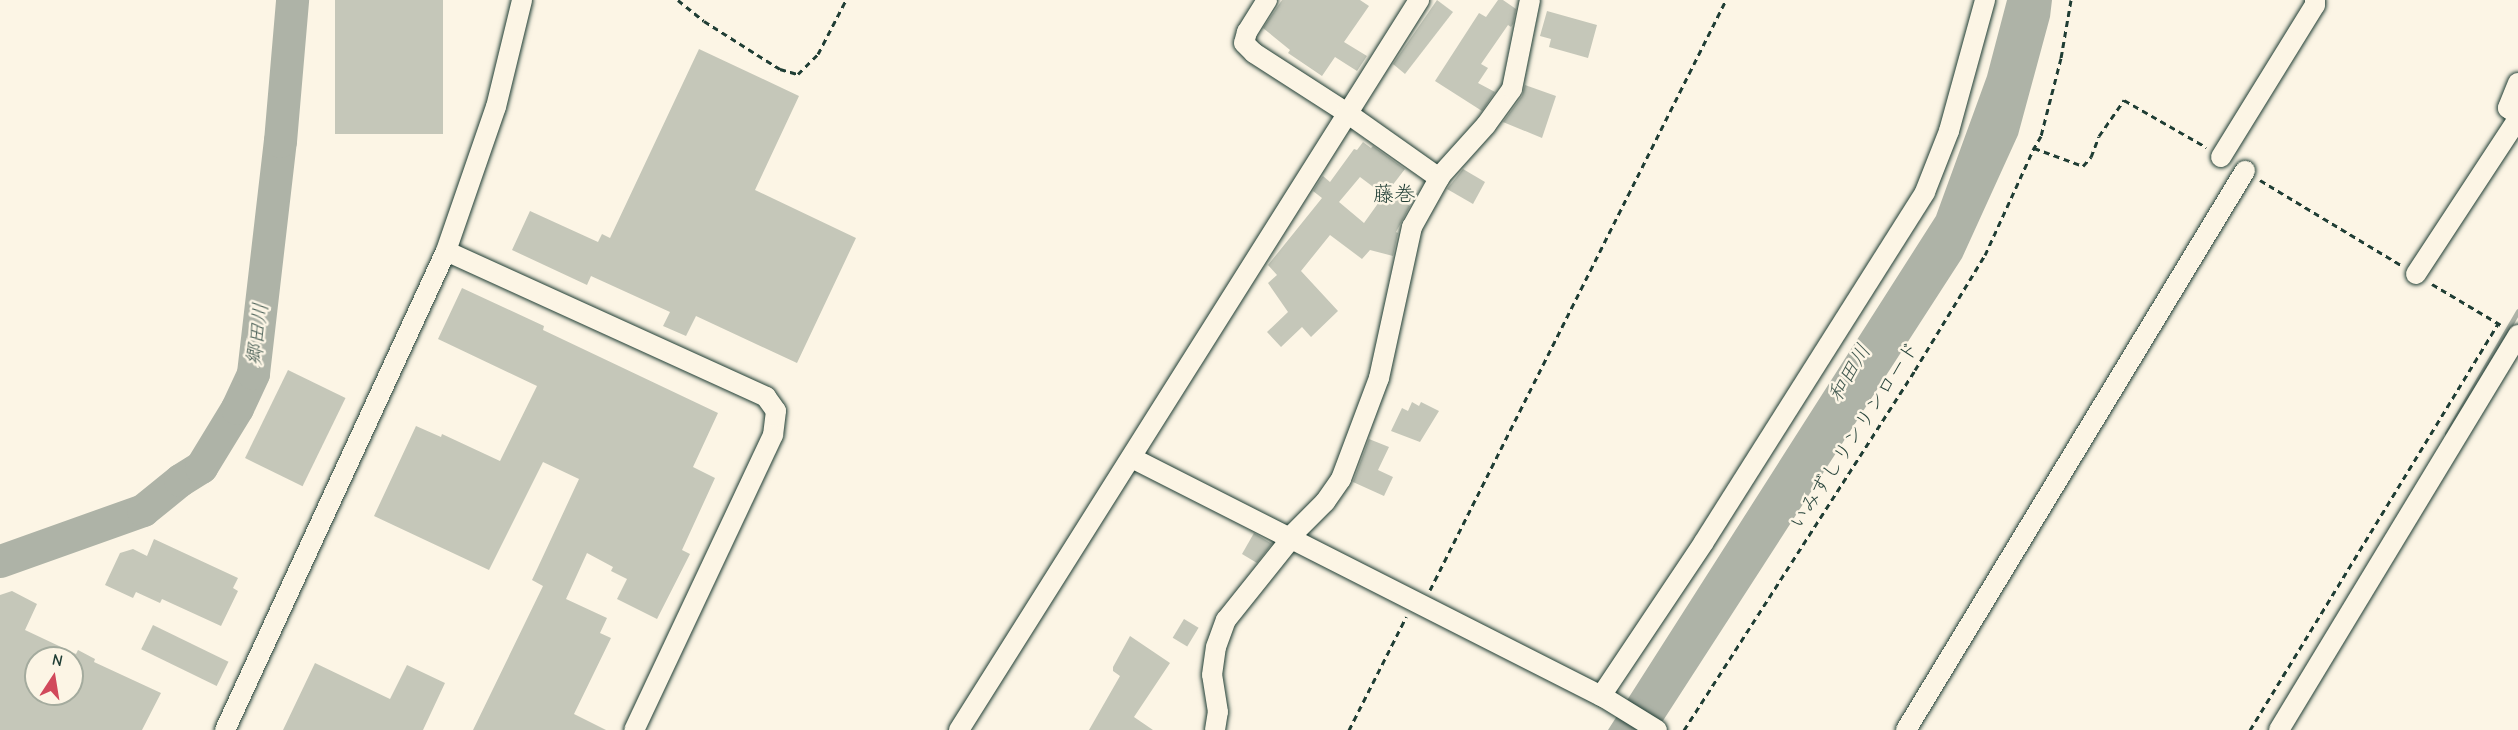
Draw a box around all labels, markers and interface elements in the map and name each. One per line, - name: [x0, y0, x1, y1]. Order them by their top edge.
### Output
- district label: 藤巻: [1373, 181, 1415, 207]
- water label: 郷田川: [241, 301, 273, 367]
- street label: いみずしリンリンロード: [1784, 336, 1924, 534]
- water label: 和田川: [1822, 340, 1876, 406]
- north arrow: [24, 646, 84, 706]
- text: N: [50, 650, 64, 670]

